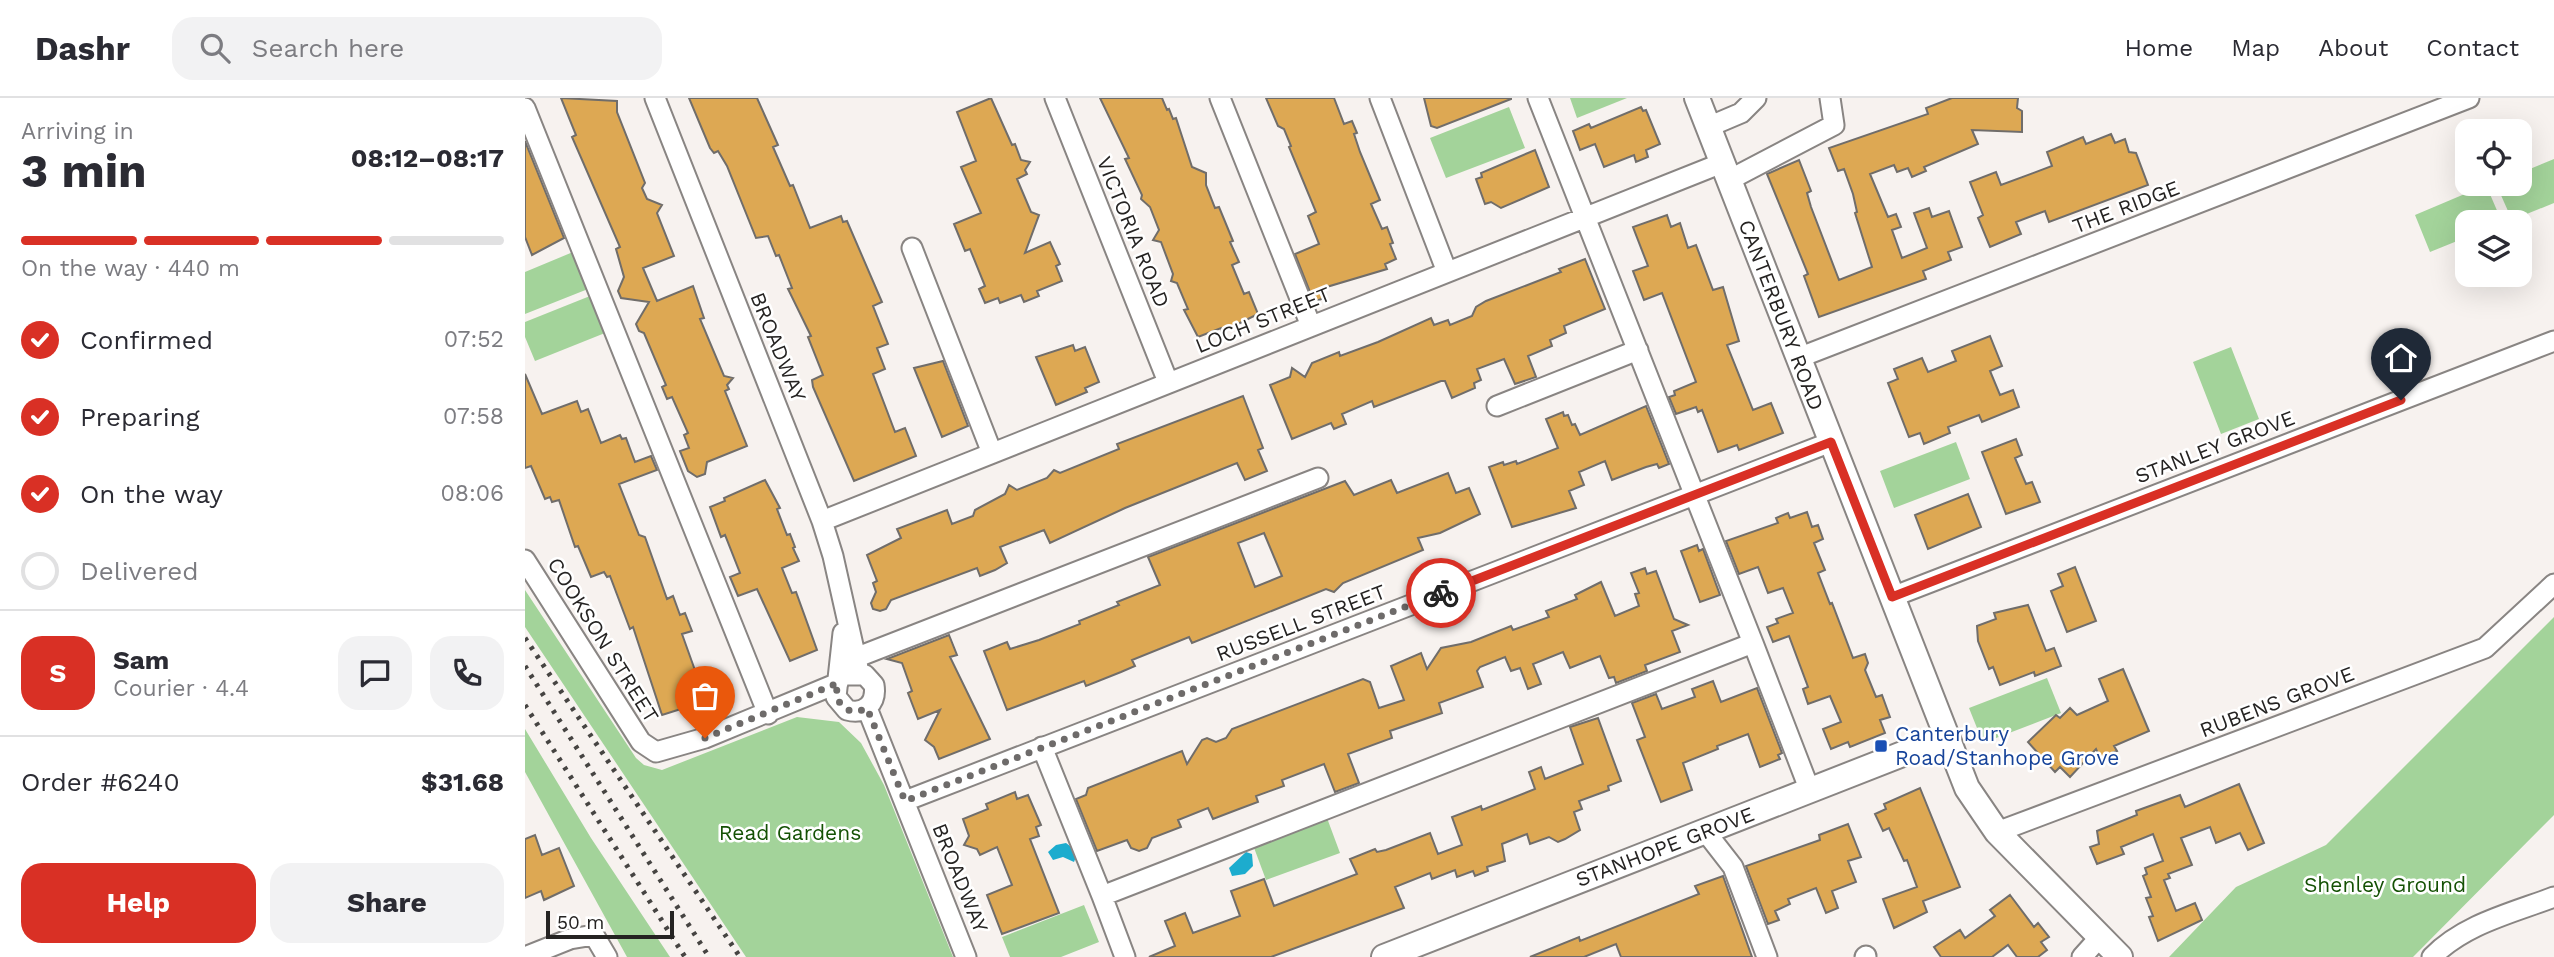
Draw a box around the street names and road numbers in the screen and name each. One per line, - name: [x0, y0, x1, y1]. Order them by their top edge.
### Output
- street label: VICTORIA ROAD: [1092, 153, 1175, 311]
- street label: THE RIDGE: [2069, 175, 2183, 238]
- street label: CANTERBURY ROAD: [1734, 216, 1829, 414]
- street label: LOCH STREET: [1191, 281, 1334, 358]
- street label: BROADWAY: [745, 289, 812, 405]
- street label: STANLEY GROVE: [2132, 405, 2298, 488]
- street label: COOKSON STREET: [543, 553, 664, 727]
- street label: RUSSELL STREET: [1212, 579, 1390, 666]
- street label: RUBENS GROVE: [2196, 661, 2358, 742]
- street label: STANHOPE GROVE: [1572, 801, 1757, 892]
- street label: BROADWAY: [927, 820, 994, 936]

